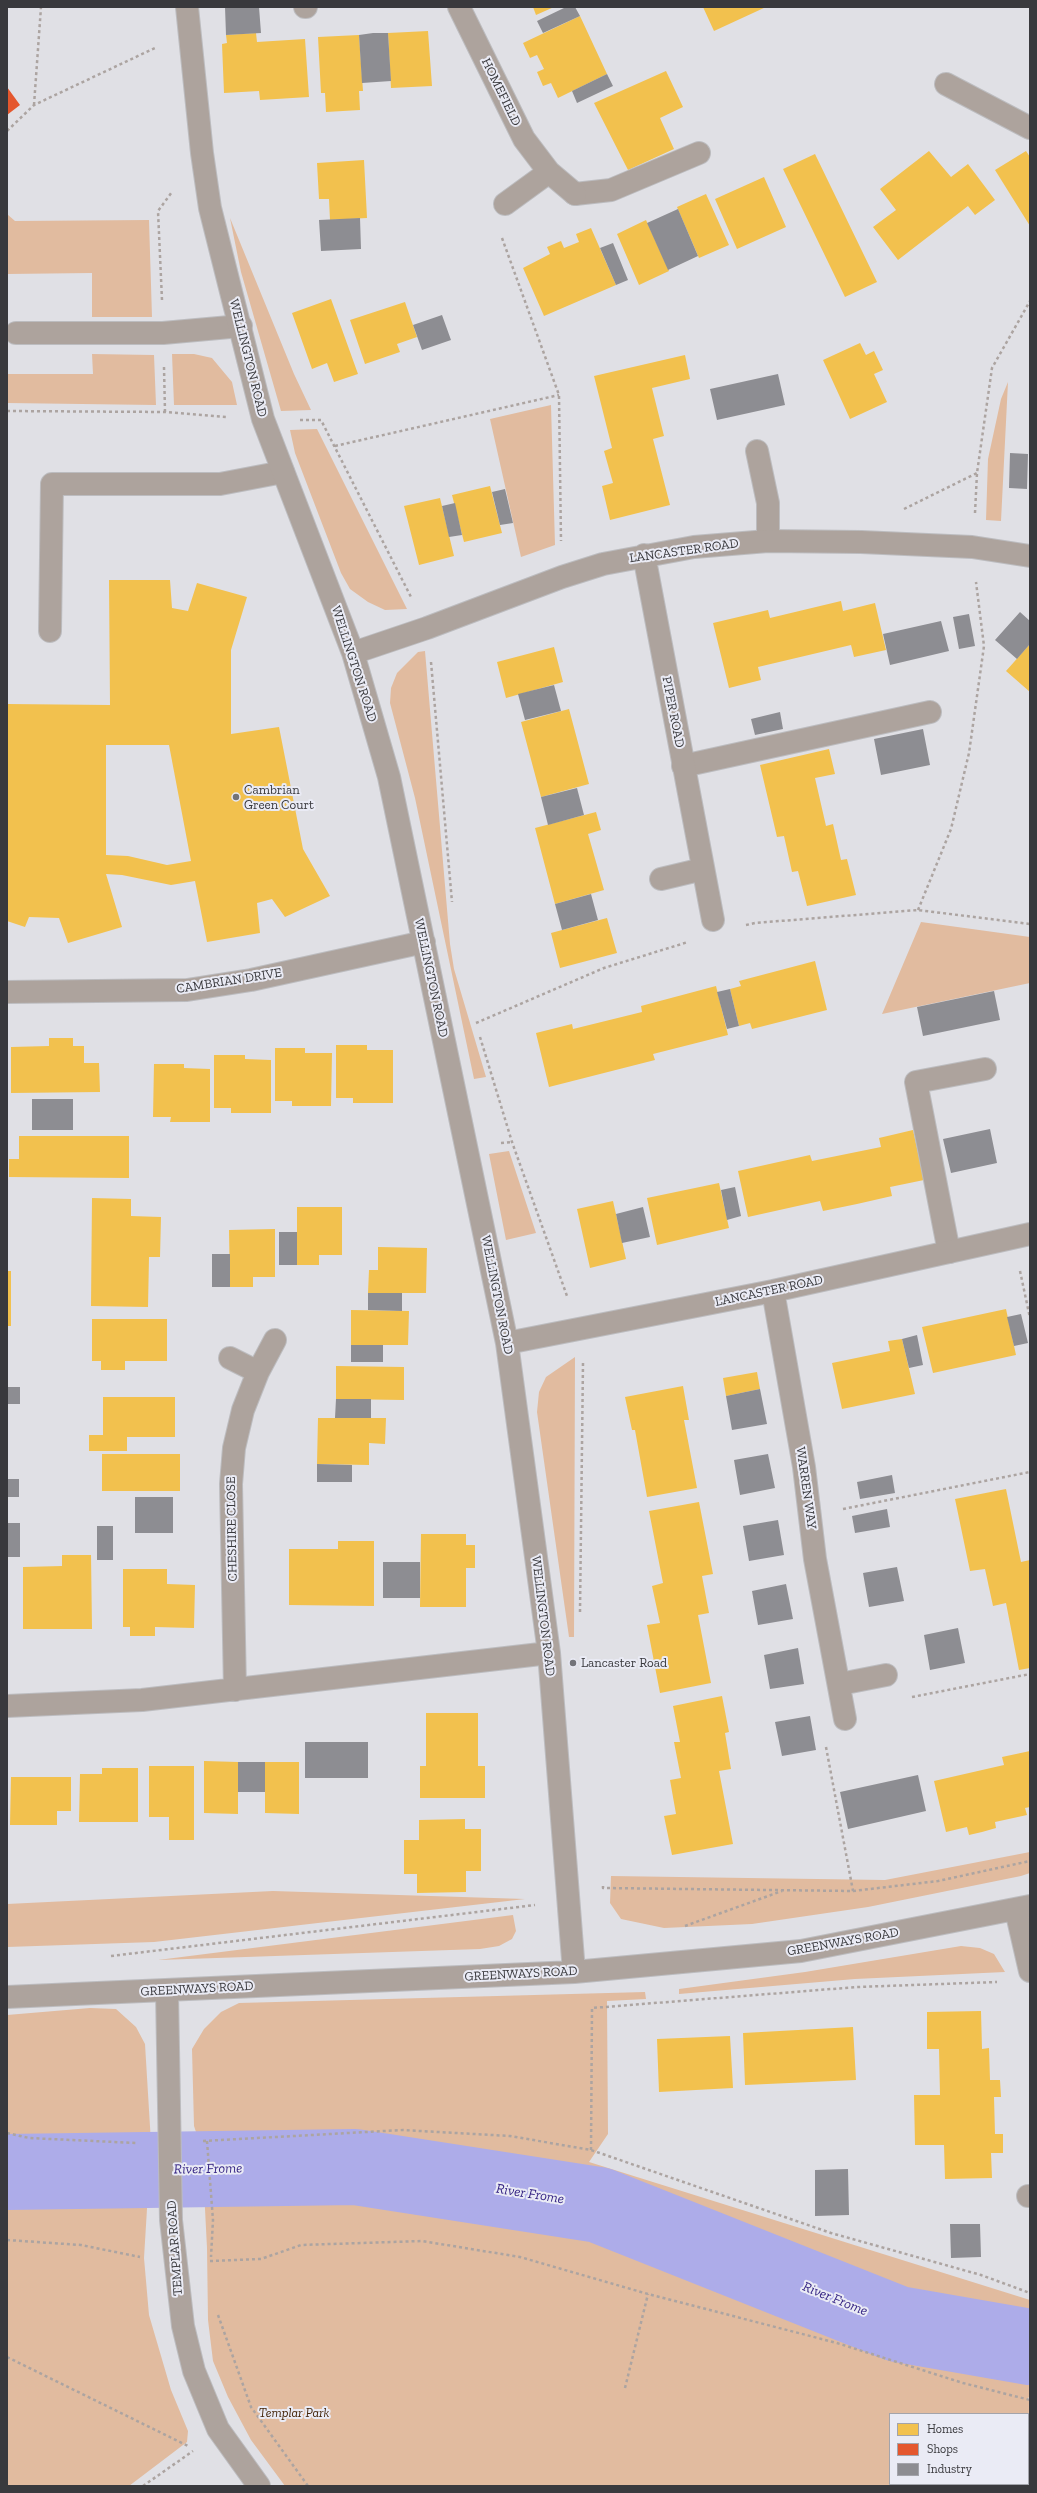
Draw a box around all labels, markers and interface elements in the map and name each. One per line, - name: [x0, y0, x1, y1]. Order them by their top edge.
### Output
- street label: HOMEFIELD: [478, 56, 524, 128]
- street label: WELLINGTON ROAD: [226, 297, 270, 419]
- street label: LANCASTER ROAD: [628, 536, 740, 566]
- street label: WELLINGTON ROAD: [328, 604, 380, 724]
- street label: PIPER ROAD: [658, 675, 688, 749]
- place label: Cambrian Green Court: [244, 782, 314, 813]
- marker: Cambrian Green Court: [231, 792, 241, 802]
- street label: WELLINGTON ROAD: [411, 917, 451, 1039]
- street label: CAMBRIAN DRIVE: [175, 965, 283, 997]
- street label: WELLINGTON ROAD: [478, 1234, 516, 1356]
- street label: LANCASTER ROAD: [714, 1272, 824, 1310]
- street label: WARREN WAY: [793, 1446, 819, 1530]
- street label: CHESHIRE CLOSE: [223, 1476, 241, 1582]
- street label: WELLINGTON ROAD: [528, 1555, 558, 1677]
- place label: Lancaster Road: [581, 1655, 667, 1671]
- marker: Lancaster Road: [568, 1658, 578, 1668]
- street label: GREENWAYS ROAD: [786, 1925, 900, 1959]
- street label: GREENWAYS ROAD: [464, 1963, 578, 1985]
- street label: GREENWAYS ROAD: [140, 1978, 254, 2000]
- water label: River Frome: [174, 2160, 242, 2178]
- water label: River Frome: [495, 2180, 565, 2208]
- street label: TEMPLAR ROAD: [164, 2200, 186, 2296]
- water label: River Frome: [800, 2278, 870, 2320]
- park label: Templar Park: [259, 2405, 329, 2421]
- legend: [889, 2413, 1029, 2485]
- text: Homes: [927, 2422, 963, 2436]
- text: Shops: [927, 2442, 958, 2456]
- text: Industry: [927, 2462, 972, 2476]

